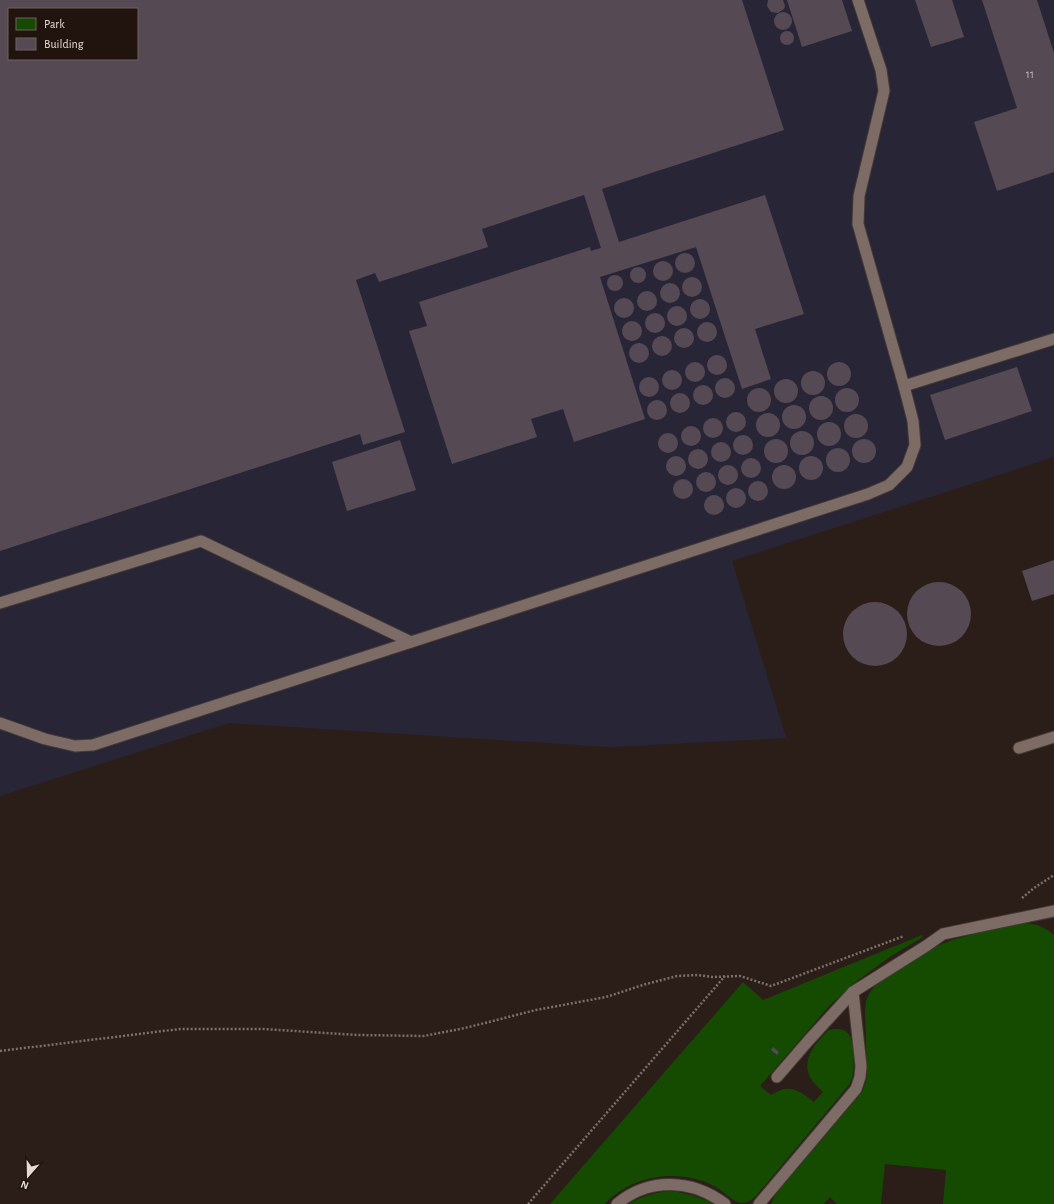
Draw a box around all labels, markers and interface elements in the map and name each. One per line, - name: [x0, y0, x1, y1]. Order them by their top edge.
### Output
- legend: [8, 8, 138, 60]
- text: Park: [44, 18, 65, 30]
- text: Building: [44, 38, 84, 50]
- house number: 11: [1026, 68, 1034, 80]
- north arrow: [8, 1156, 48, 1196]
- text: N: [19, 1178, 30, 1191]

